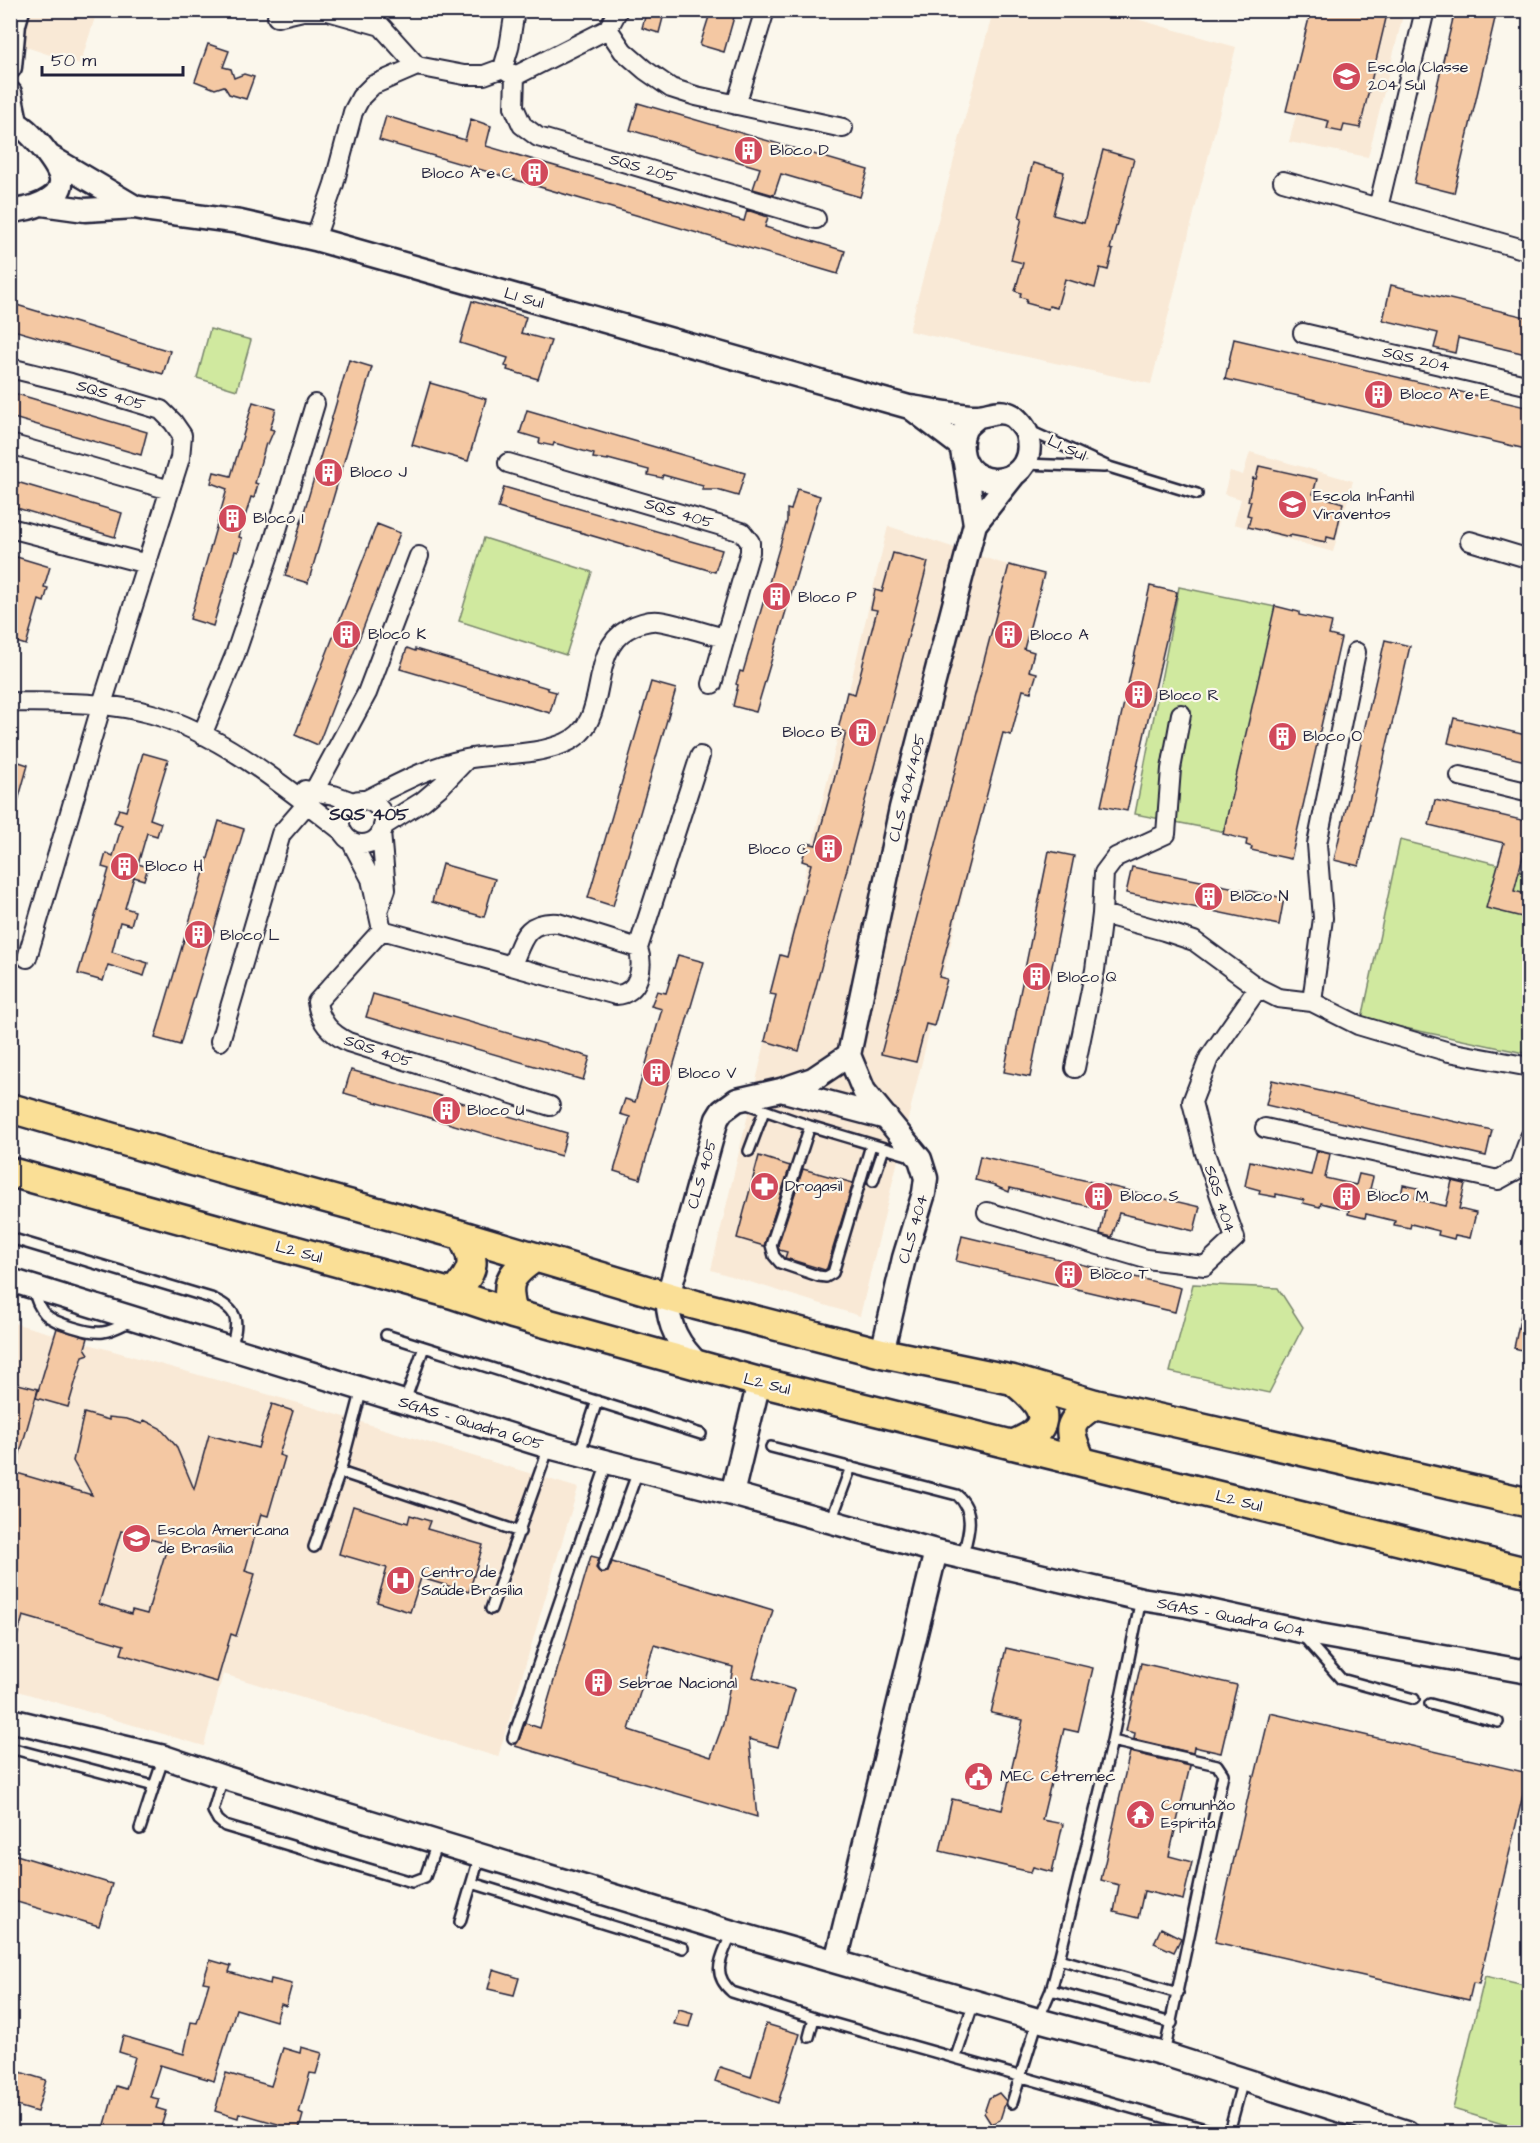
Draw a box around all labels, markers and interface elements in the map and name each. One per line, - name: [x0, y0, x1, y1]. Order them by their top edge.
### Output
- scale bar: [42, 39, 183, 77]
- text: 50 m: [51, 48, 96, 73]
- place label: Escola Classe 204 Sul: [1368, 56, 1469, 96]
- school or university icon: Escola Classe 204 Sul: [1331, 60, 1363, 92]
- building icon: Bloco D: [733, 134, 765, 166]
- place label: Bloco D: [770, 139, 829, 161]
- street label: SQS 205: [607, 148, 680, 188]
- building icon: Bloco A e C: [518, 157, 550, 189]
- place label: Bloco A e C: [422, 162, 513, 184]
- street label: L1 Sul: [502, 282, 546, 314]
- street label: SQS 204: [1380, 341, 1452, 377]
- street label: SQS 405: [74, 374, 149, 416]
- building icon: Bloco A e E: [1363, 378, 1395, 410]
- place label: Bloco A e E: [1400, 383, 1490, 405]
- street label: L1 Sul: [1044, 429, 1090, 467]
- building icon: Bloco J: [313, 456, 345, 488]
- place label: Bloco J: [350, 461, 407, 483]
- place label: Escola Infantil Viraventos: [1313, 485, 1414, 525]
- school or university icon: Escola Infantil Viraventos: [1276, 489, 1308, 521]
- street label: SQS 405: [642, 492, 717, 534]
- building icon: Bloco I: [216, 502, 248, 534]
- place label: Bloco I: [253, 507, 304, 529]
- building icon: Bloco P: [761, 581, 793, 613]
- place label: Bloco P: [798, 586, 857, 608]
- building icon: Bloco K: [331, 618, 363, 650]
- building icon: Bloco A: [993, 619, 1025, 651]
- place label: Bloco K: [368, 623, 426, 645]
- place label: Bloco A: [1030, 624, 1089, 646]
- building icon: Bloco R: [1122, 679, 1154, 711]
- place label: Bloco R: [1159, 684, 1219, 706]
- building icon: Bloco B: [847, 716, 879, 748]
- building icon: Bloco O: [1266, 720, 1298, 752]
- place label: Bloco B: [782, 721, 843, 743]
- place label: Bloco O: [1303, 725, 1362, 747]
- street label: CLS 404/405: [883, 731, 931, 844]
- district label: SQS 405: [328, 802, 409, 827]
- building icon: Bloco C: [813, 833, 845, 865]
- place label: Bloco C: [748, 838, 808, 860]
- building icon: Bloco H: [108, 850, 140, 882]
- place label: Bloco H: [145, 855, 203, 877]
- building icon: Bloco N: [1193, 880, 1225, 912]
- place label: Bloco N: [1230, 885, 1288, 907]
- building icon: Bloco L: [183, 919, 215, 951]
- place label: Bloco L: [220, 924, 280, 946]
- building icon: Bloco Q: [1020, 961, 1052, 993]
- place label: Bloco Q: [1057, 966, 1117, 988]
- street label: SQS 405: [341, 1029, 416, 1073]
- building icon: Bloco V: [641, 1057, 673, 1089]
- place label: Bloco V: [678, 1062, 736, 1084]
- building icon: Bloco U: [430, 1094, 462, 1126]
- place label: Bloco U: [467, 1099, 524, 1121]
- street label: CLS 405: [682, 1136, 723, 1211]
- street label: SQS 404: [1199, 1162, 1241, 1236]
- pharmacy icon: Drogasil: [748, 1170, 780, 1202]
- place label: Drogasil: [785, 1175, 843, 1198]
- building icon: Bloco S: [1083, 1180, 1115, 1212]
- building icon: Bloco M: [1330, 1180, 1362, 1212]
- place label: Bloco S: [1120, 1185, 1179, 1207]
- place label: Bloco M: [1367, 1185, 1429, 1207]
- street label: CLS 404: [893, 1192, 933, 1266]
- street label: L2 Sul: [273, 1235, 325, 1269]
- building icon: Bloco T: [1053, 1258, 1085, 1290]
- place label: Bloco T: [1090, 1263, 1148, 1285]
- street label: L2 Sul: [741, 1368, 793, 1400]
- street label: SGAS - Quadra 605: [396, 1390, 547, 1456]
- street label: L2 Sul: [1213, 1485, 1265, 1517]
- place label: Escola Americana de Brasília: [158, 1519, 289, 1559]
- school or university icon: Escola Americana de Brasília: [121, 1523, 153, 1555]
- place label: Centro de Saúde Brasília: [421, 1561, 523, 1601]
- hospital icon: Centro de Saúde Brasília: [384, 1565, 416, 1597]
- street label: SGAS - Quadra 604: [1155, 1592, 1307, 1642]
- building icon: Sebrae Nacional: [582, 1667, 614, 1699]
- place label: Sebrae Nacional: [619, 1672, 737, 1694]
- public building icon: MEC Cetremec: [963, 1760, 995, 1792]
- place label: MEC Cetremec: [1000, 1765, 1116, 1787]
- place label: Comunhão Espírita: [1161, 1794, 1235, 1834]
- temple icon: Comunhão Espírita: [1124, 1798, 1156, 1830]

